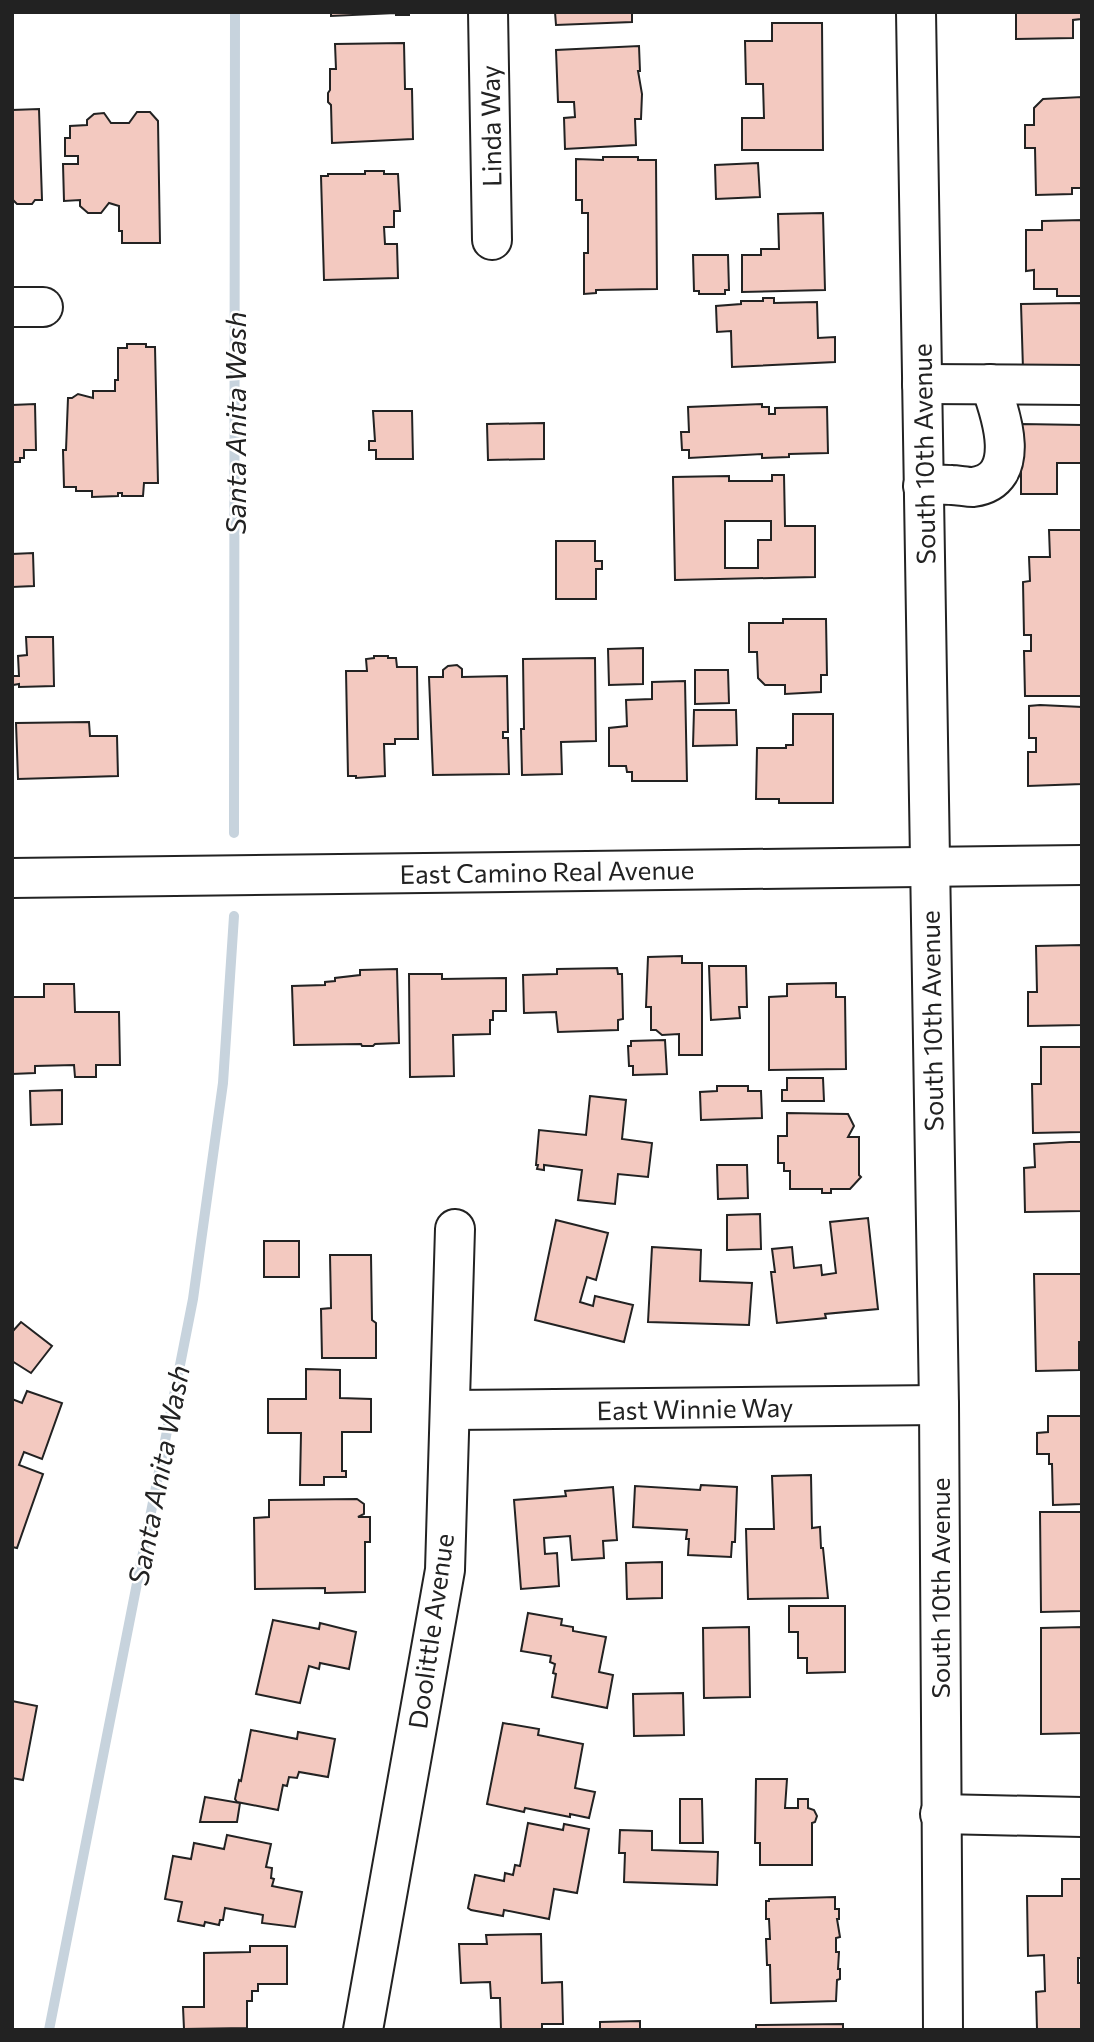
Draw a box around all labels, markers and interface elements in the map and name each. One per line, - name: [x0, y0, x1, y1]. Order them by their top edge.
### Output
- street label: Linda Way: [473, 65, 507, 187]
- water label: Santa Anita Wash: [218, 311, 252, 535]
- street label: South 10th Avenue: [906, 343, 940, 565]
- street label: East Camino Real Avenue: [399, 853, 695, 889]
- street label: South 10th Avenue: [914, 910, 948, 1132]
- water label: Santa Anita Wash: [120, 1362, 196, 1588]
- street label: East Winnie Way: [596, 1391, 794, 1425]
- street label: South 10th Avenue: [924, 1477, 955, 1699]
- street label: Doolittle Avenue: [401, 1531, 459, 1731]

